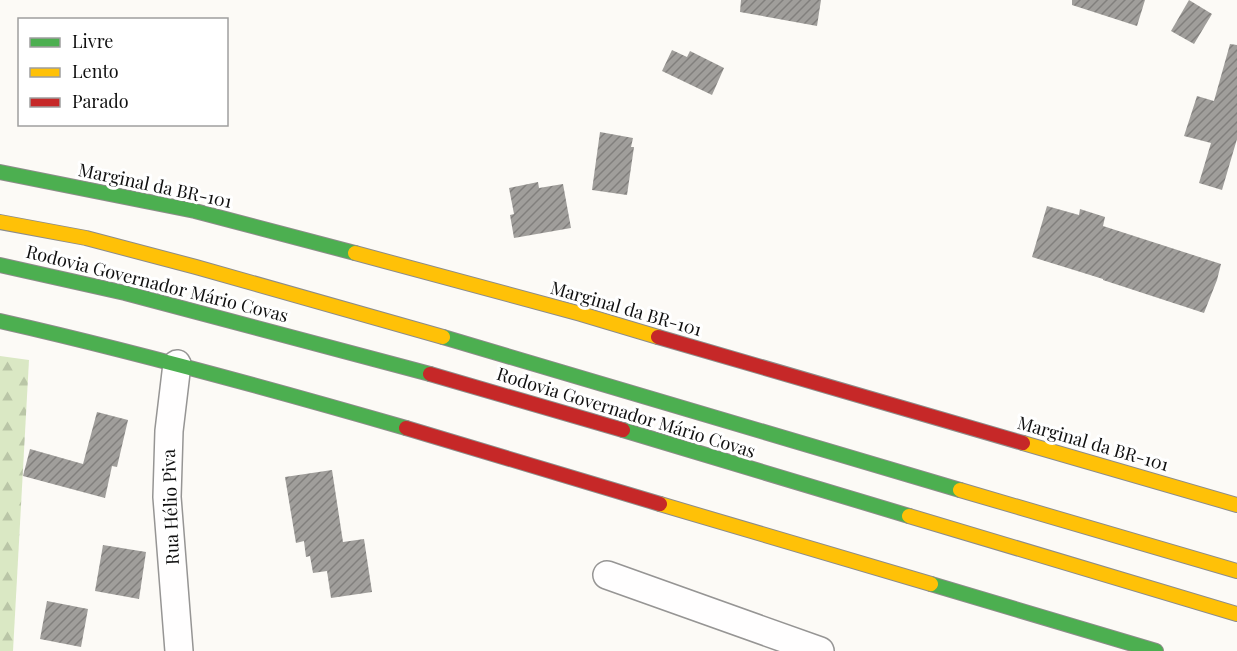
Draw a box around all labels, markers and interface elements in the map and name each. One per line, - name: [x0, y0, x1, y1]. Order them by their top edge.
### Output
- legend: [18, 18, 228, 126]
- text: Livre: [72, 29, 113, 53]
- text: Lento: [72, 59, 119, 83]
- text: Parado: [72, 89, 129, 113]
- street label: Marginal da BR-101: [76, 157, 234, 213]
- street label: Rodovia Governador Mário Covas: [24, 239, 291, 327]
- street label: Marginal da BR-101: [548, 275, 705, 341]
- street label: Rodovia Governador Mário Covas: [494, 361, 759, 463]
- street label: Marginal da BR-101: [1015, 410, 1172, 476]
- street label: Rua Hélio Piva: [156, 449, 184, 565]

